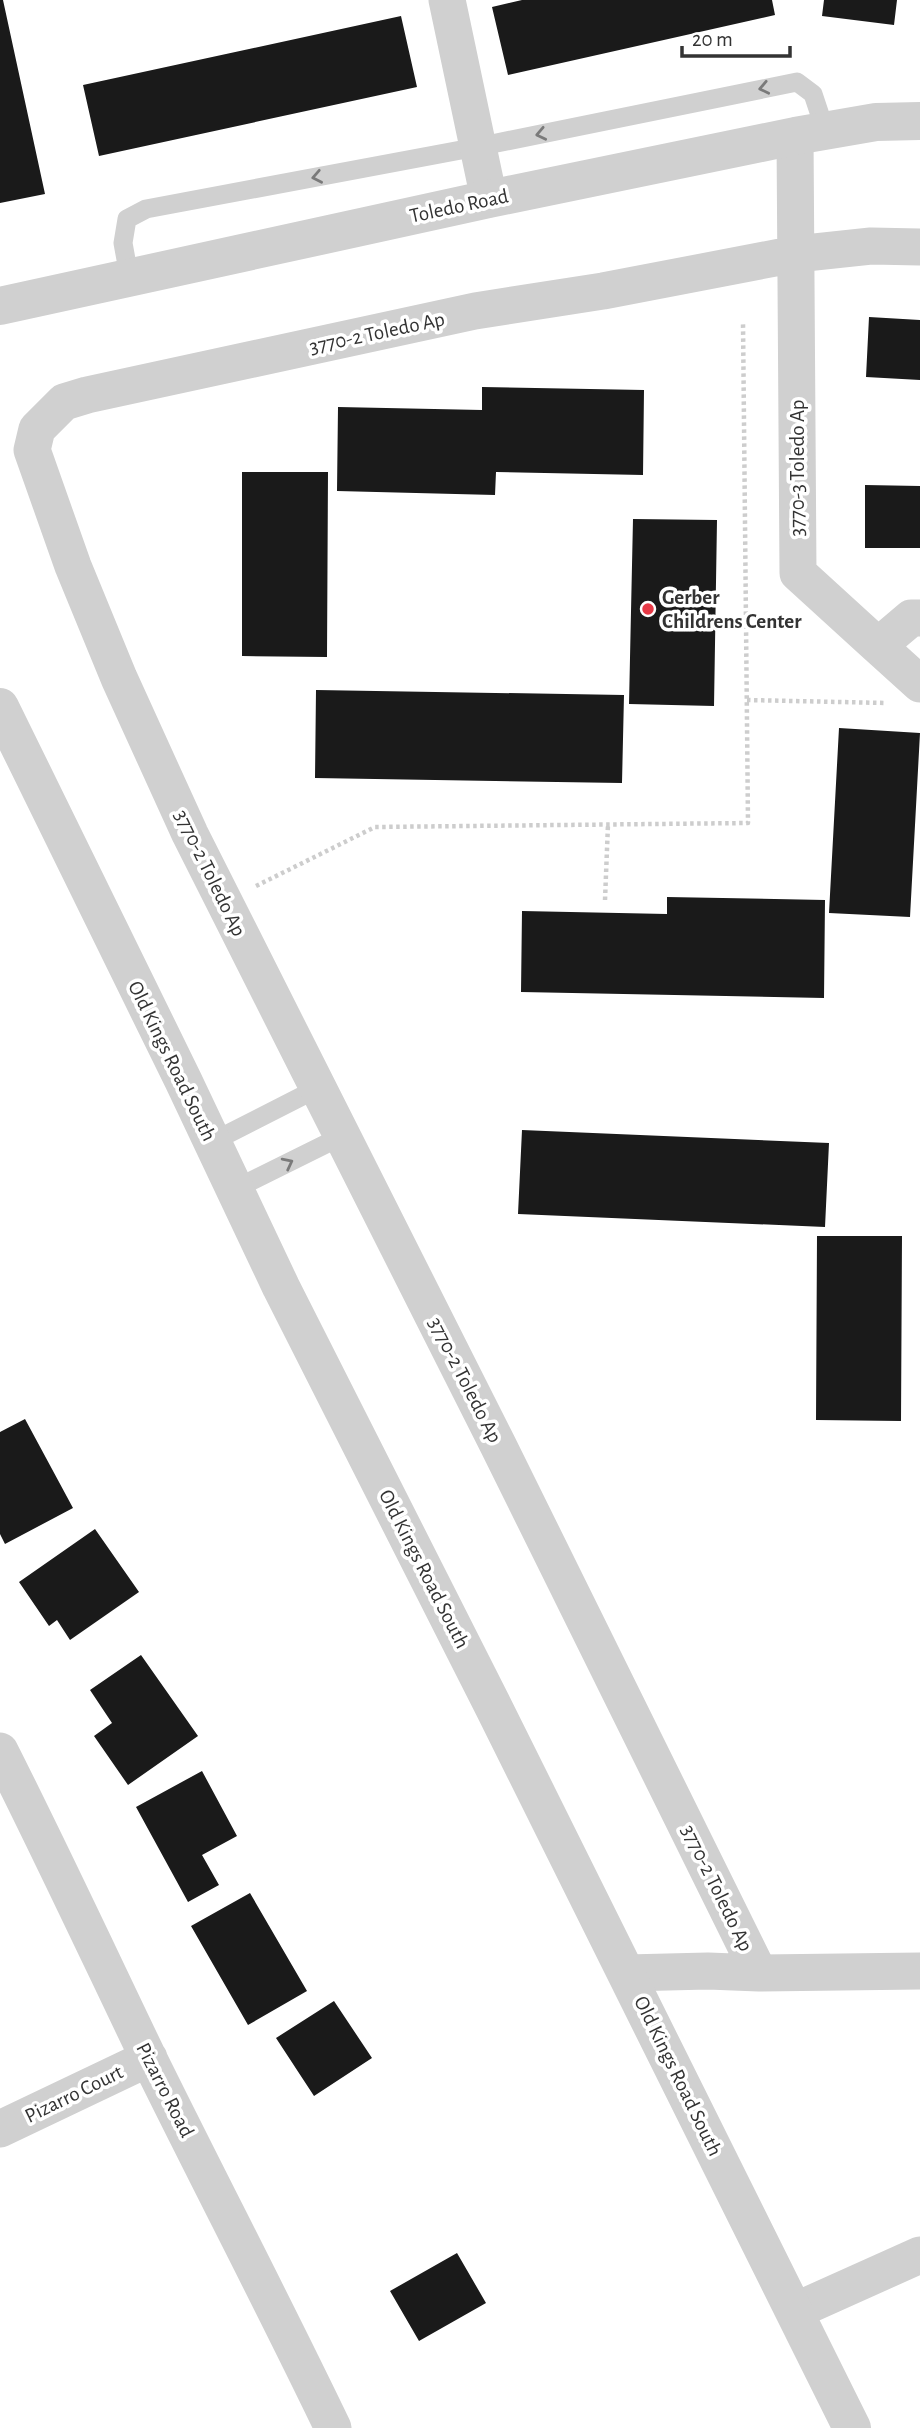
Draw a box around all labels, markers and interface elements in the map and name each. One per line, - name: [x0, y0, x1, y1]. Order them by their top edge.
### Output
- scale bar: [682, 14, 790, 58]
- text: 20 m: [692, 29, 733, 50]
- one-way arrow: [758, 80, 770, 95]
- one-way arrow: [535, 125, 547, 140]
- one-way arrow: [311, 168, 323, 183]
- street label: Toledo Road: [408, 185, 510, 227]
- street label: 3770-2 Toledo Ap: [307, 308, 447, 358]
- street label: 3770-3 Toledo Ap: [787, 400, 808, 536]
- place label: Gerber Childrens Center: [662, 587, 802, 632]
- marker: Gerber Childrens Center: [640, 601, 656, 617]
- street label: 3770-2 Toledo Ap: [170, 806, 250, 940]
- street label: Old Kings Road South: [124, 978, 220, 1144]
- one-way arrow: [281, 1157, 293, 1171]
- street label: 3770-2 Toledo Ap: [424, 1314, 506, 1446]
- street label: Old Kings Road South: [375, 1486, 473, 1652]
- street label: 3770-2 Toledo Ap: [677, 1821, 757, 1955]
- street label: Old Kings Road South: [630, 1993, 726, 2159]
- street label: Pizarro Road: [132, 2039, 198, 2141]
- street label: Pizarro Court: [22, 2061, 127, 2127]

